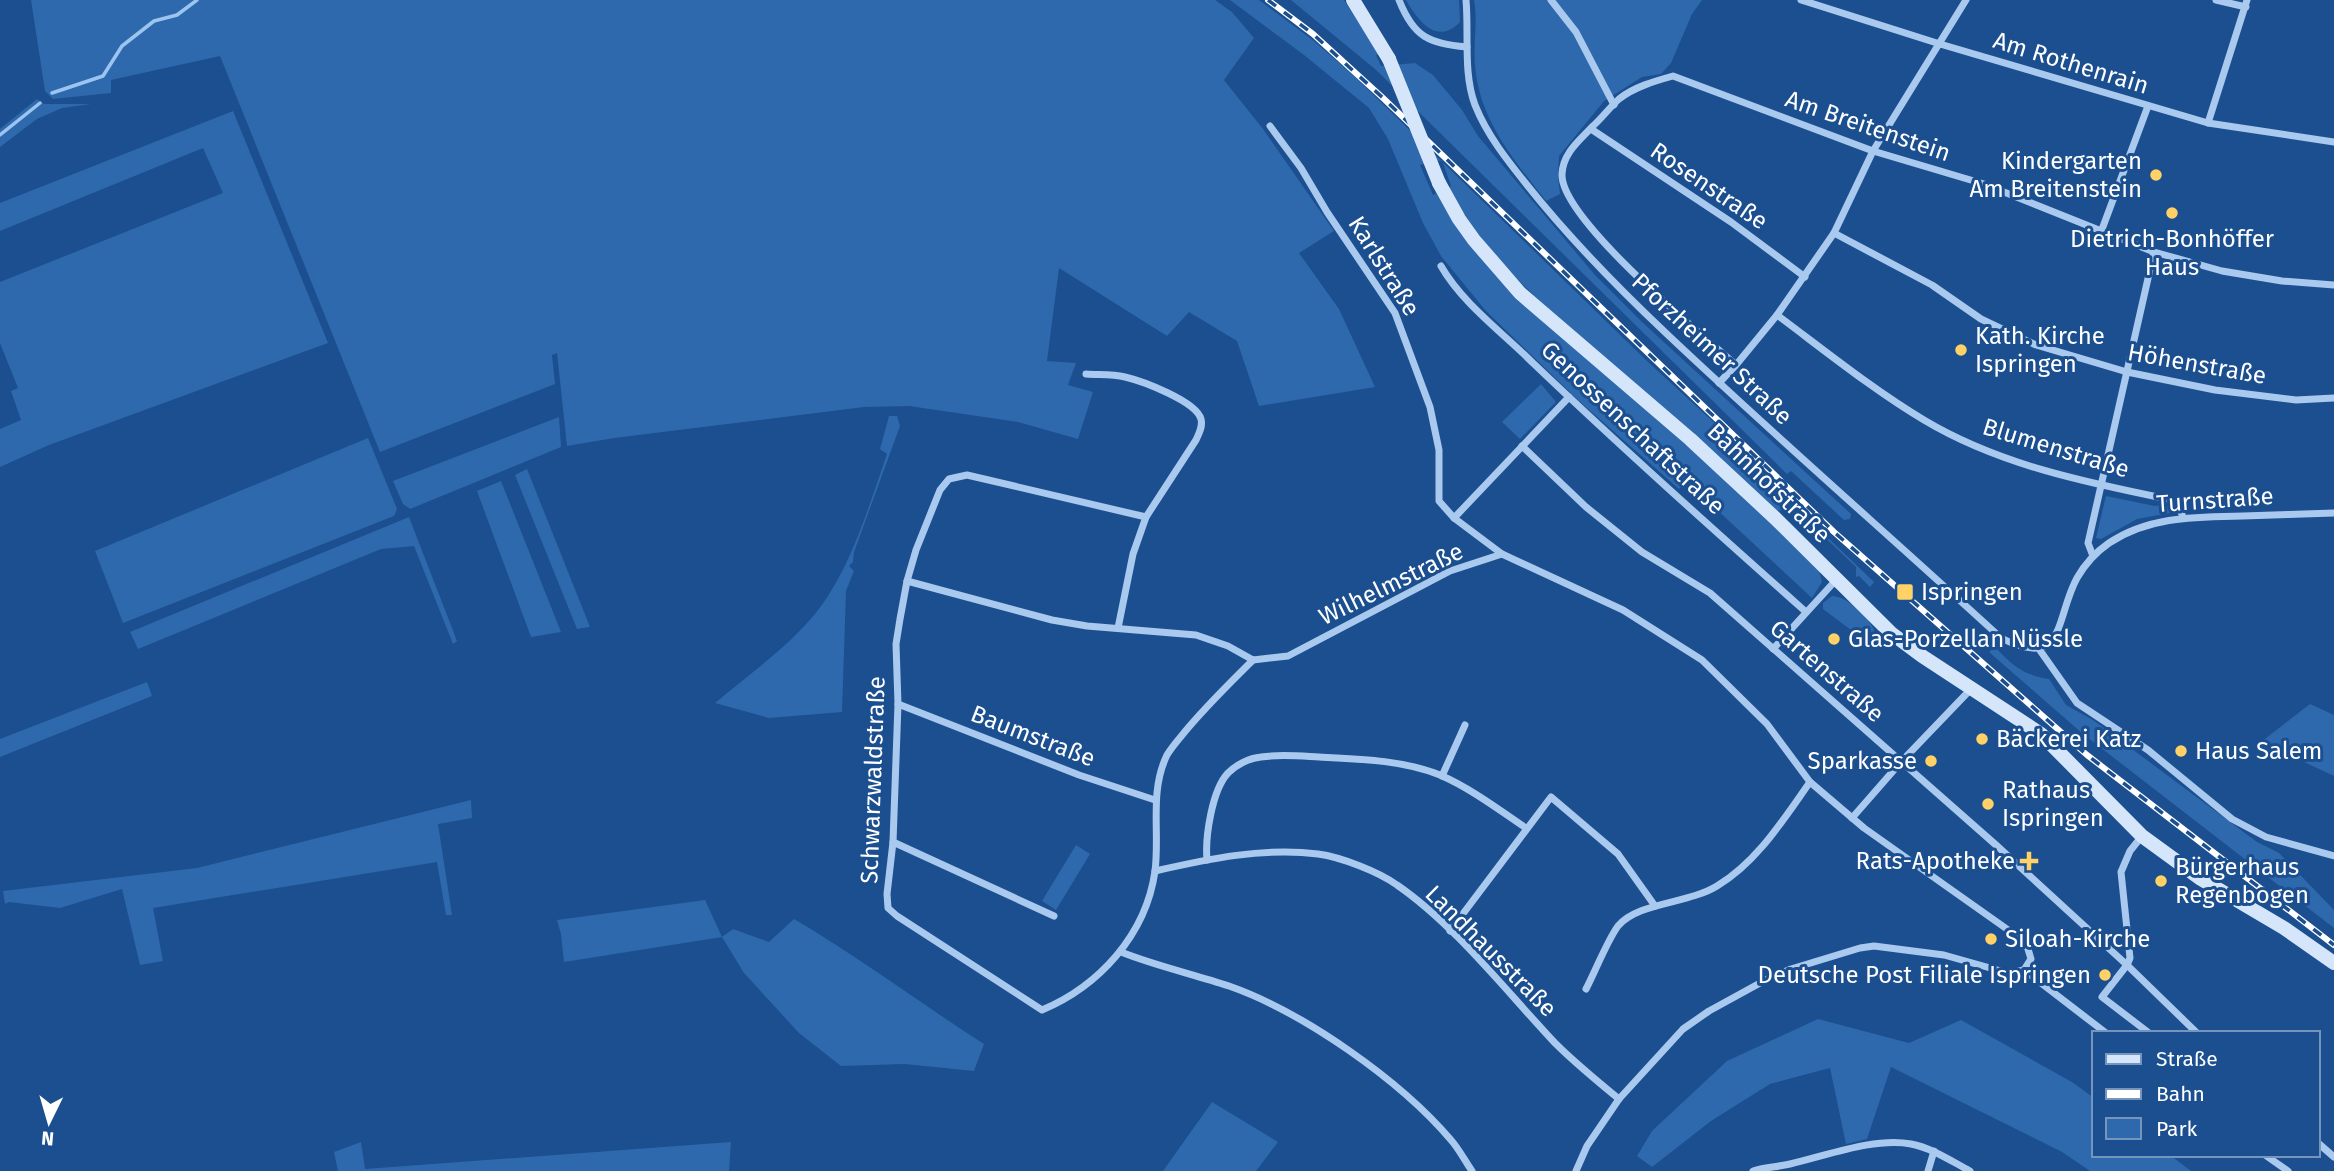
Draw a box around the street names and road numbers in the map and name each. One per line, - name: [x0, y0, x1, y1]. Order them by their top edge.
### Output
- street label: Am Rothenrain: [1990, 26, 2152, 100]
- street label: Am Breitenstein: [1782, 85, 1954, 167]
- street label: Rosenstraße: [1645, 137, 1773, 235]
- street label: Karlstraße: [1342, 211, 1426, 321]
- street label: Pforzheimer Straße: [1626, 268, 1798, 430]
- street label: Genossenschaftstraße: [1535, 336, 1731, 520]
- street label: Höhenstraße: [2126, 338, 2268, 390]
- street label: Blumenstraße: [1979, 412, 2133, 484]
- street label: Bahnhofstraße: [1702, 417, 1836, 549]
- street label: Turnstraße: [2155, 482, 2275, 518]
- street label: Wilhelmstraße: [1314, 537, 1468, 631]
- street label: Gartenstraße: [1764, 614, 1890, 728]
- street label: Schwarzwaldstraße: [855, 676, 891, 884]
- street label: Baumstraße: [967, 699, 1099, 773]
- street label: Landhausstraße: [1420, 880, 1562, 1022]

